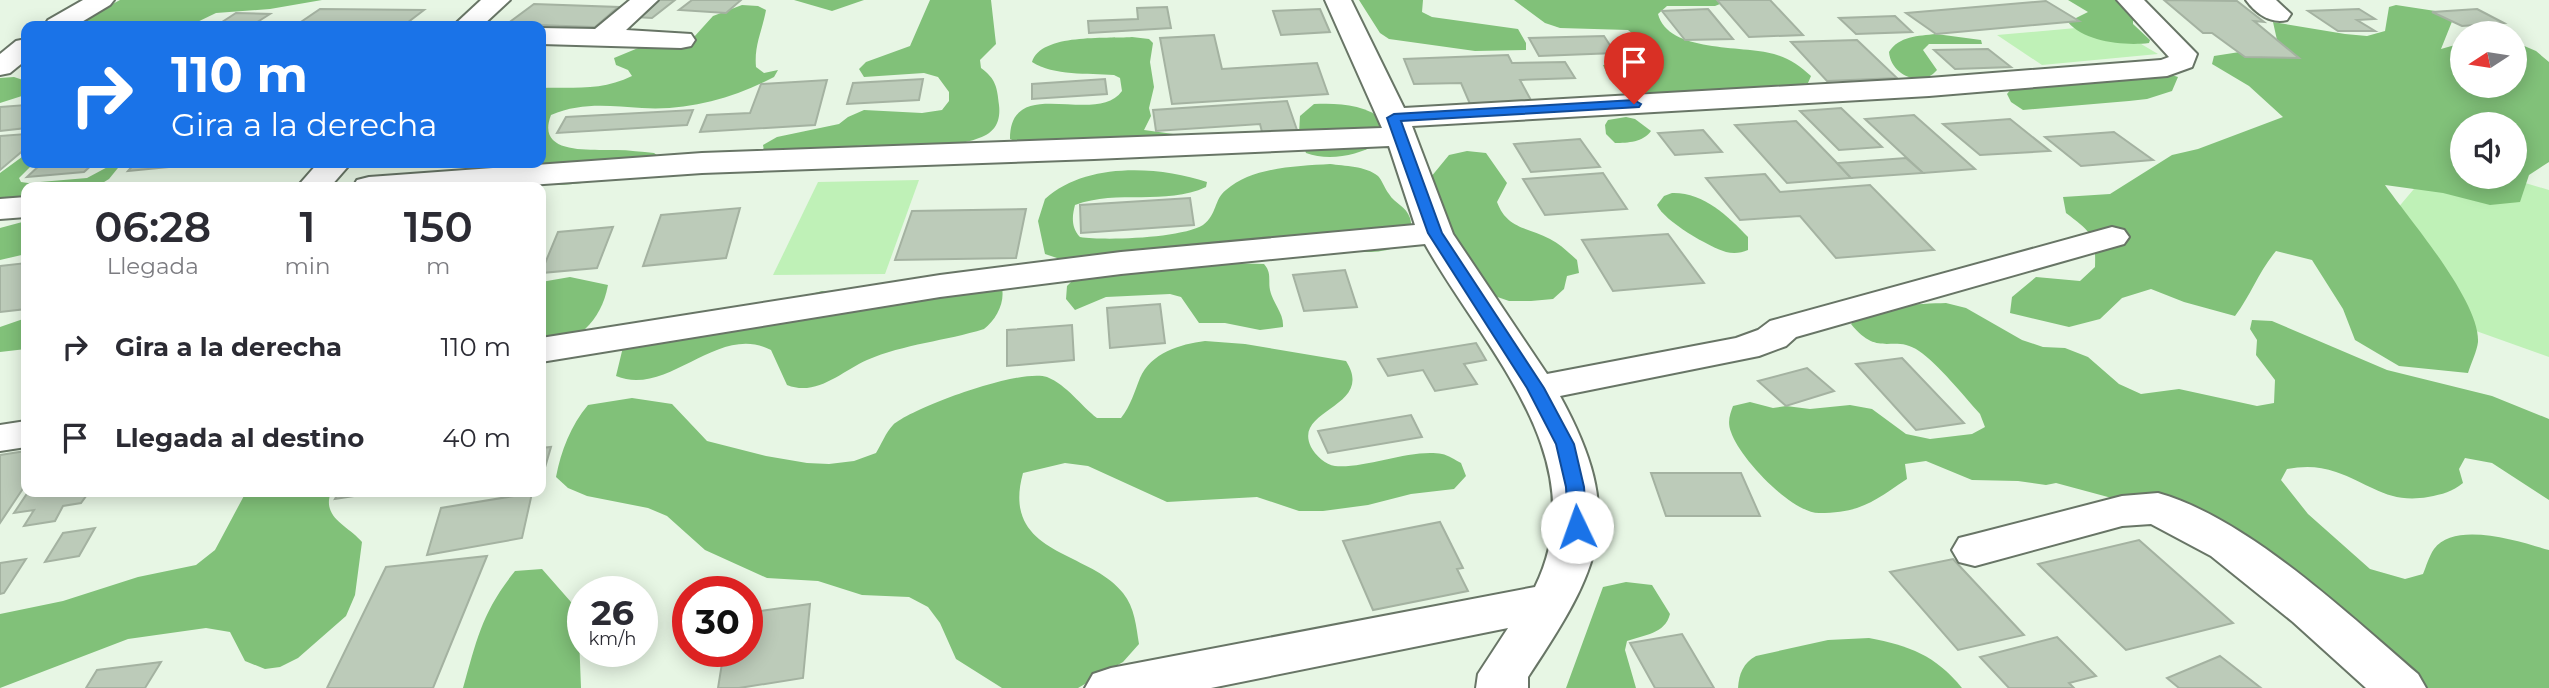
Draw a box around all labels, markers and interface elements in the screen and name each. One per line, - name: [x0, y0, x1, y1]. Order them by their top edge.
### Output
- north arrow: [2450, 21, 2527, 98]
- map controls: [2450, 21, 2527, 189]
- pin: [1604, 32, 1664, 104]
- icon: arrive: [1615, 43, 1653, 81]
- text: 110 m: [171, 45, 308, 104]
- icon: right: [56, 49, 147, 140]
- text: Gira a la derecha: [171, 105, 437, 144]
- button: sound: [2450, 112, 2527, 189]
- text: 06:28: [94, 201, 211, 253]
- text: 1: [299, 201, 315, 253]
- text: 150: [404, 201, 473, 253]
- text: Llegada: [107, 252, 199, 280]
- text: min: [284, 252, 331, 280]
- text: m: [426, 252, 450, 280]
- icon: right: [56, 328, 94, 366]
- text: Gira a la derecha: [115, 331, 342, 363]
- text: 110 m: [441, 331, 511, 363]
- icon: arrive: [56, 419, 94, 457]
- text: Llegada al destino: [115, 422, 364, 454]
- text: 40 m: [442, 422, 511, 454]
- position arrow: [1540, 490, 1614, 564]
- speed limit sign: 30: [672, 576, 763, 667]
- text: 26: [591, 591, 634, 634]
- text: km/h: [588, 628, 637, 650]

